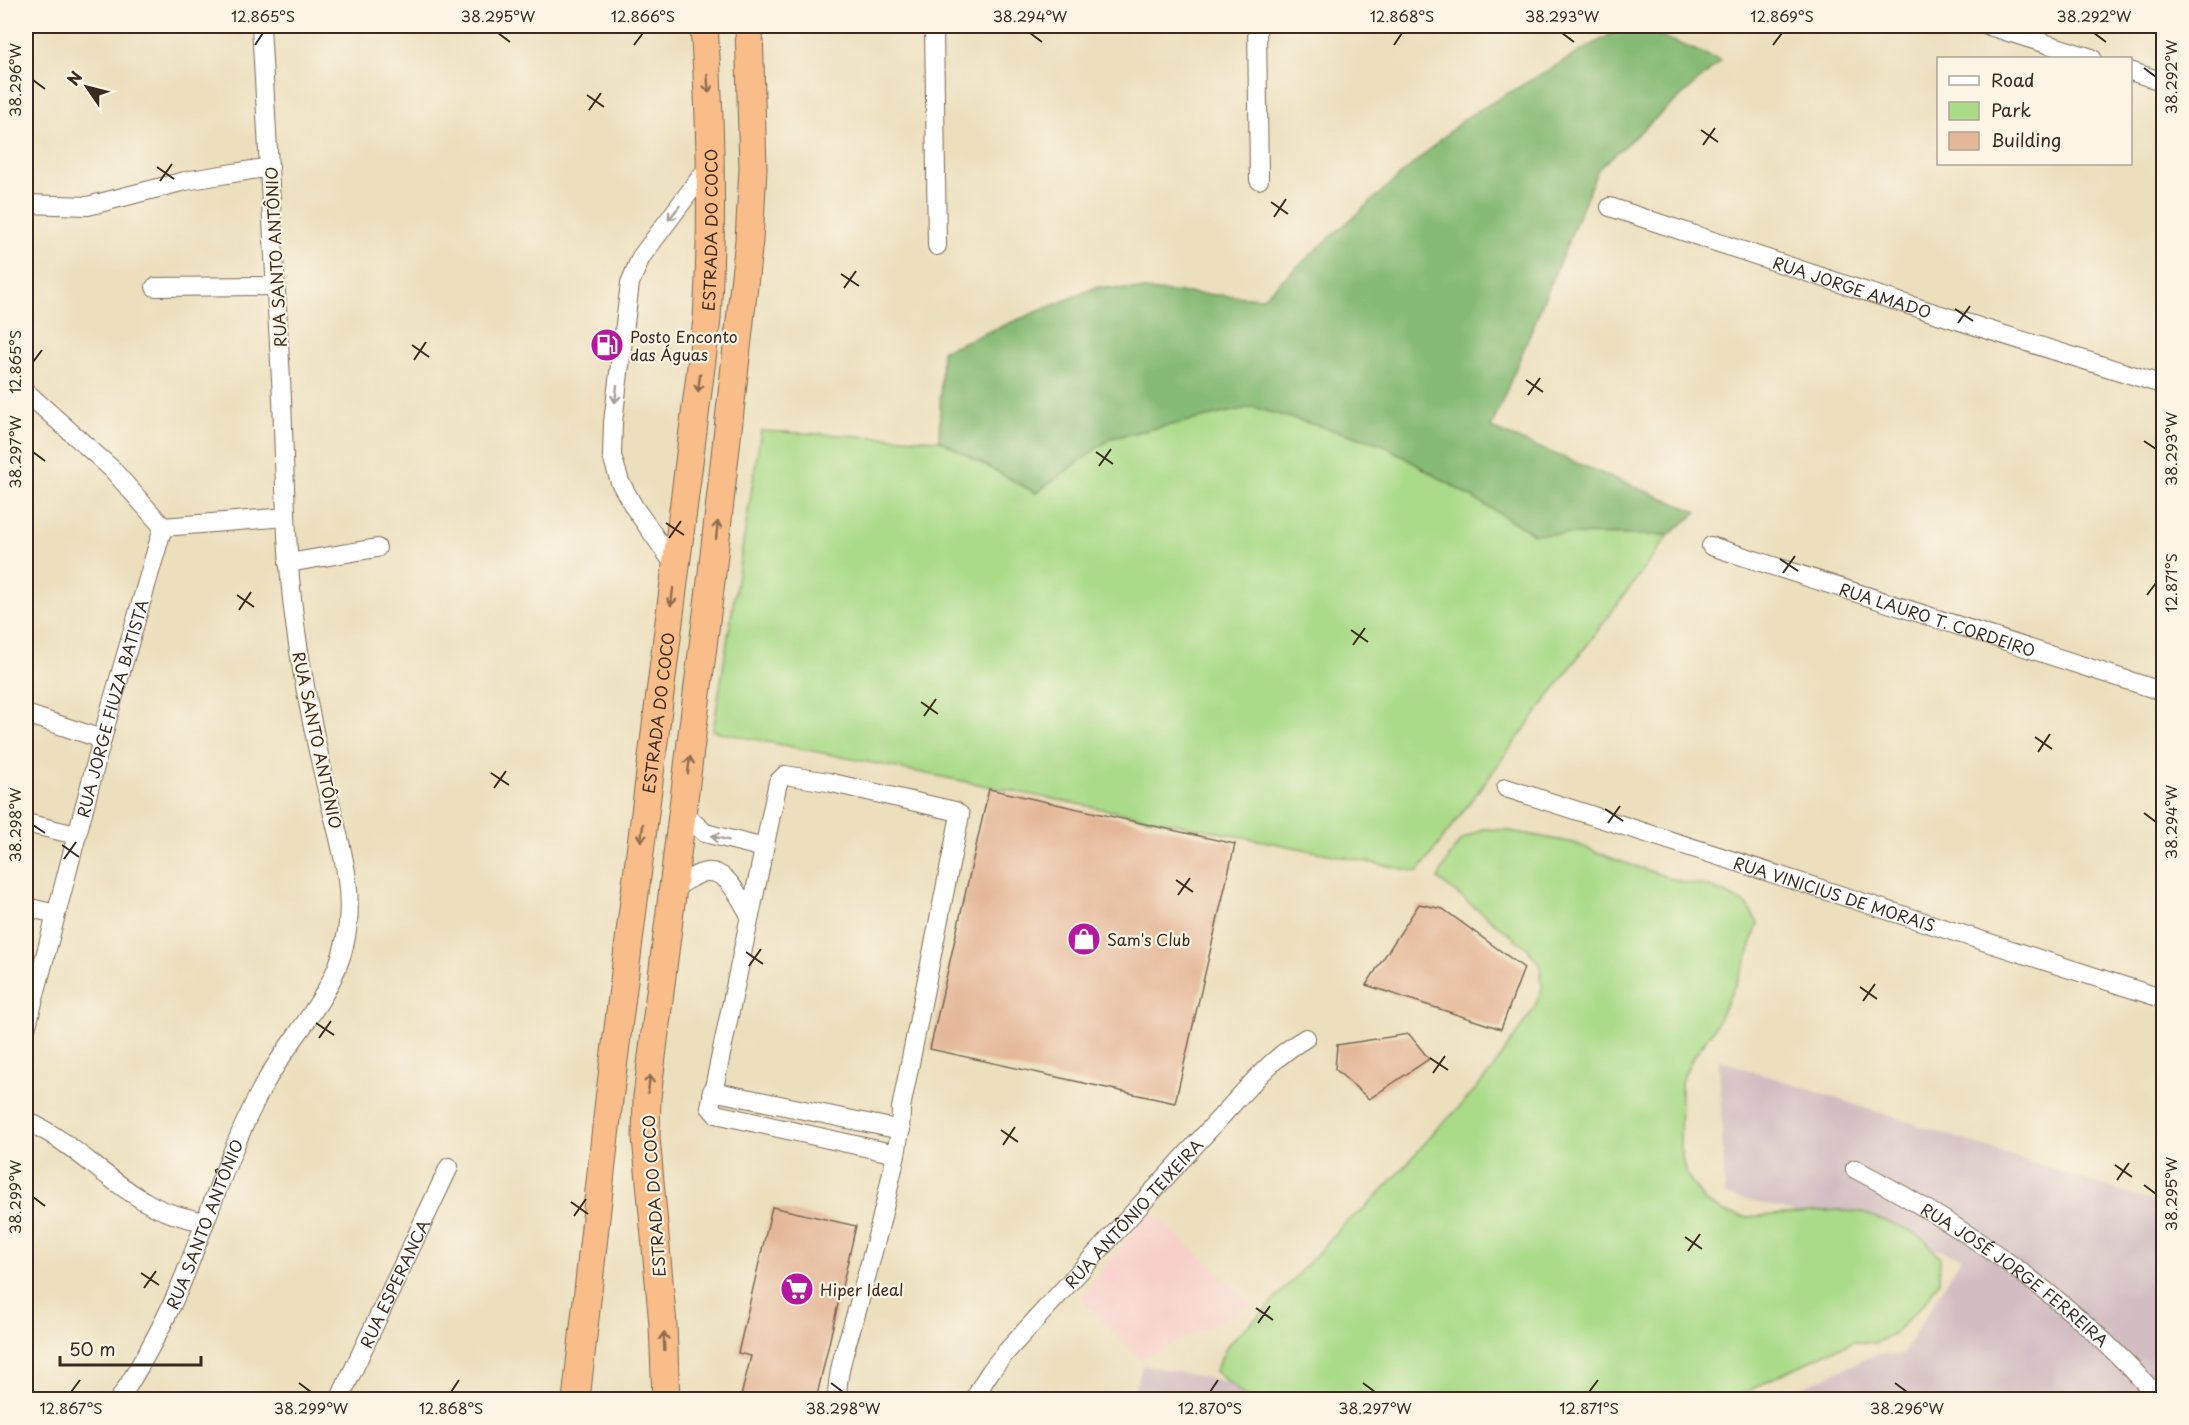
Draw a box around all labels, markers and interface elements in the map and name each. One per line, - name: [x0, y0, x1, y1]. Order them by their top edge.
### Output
- text: 12.865°S: [231, 4, 295, 27]
- text: 38.295°W: [461, 4, 536, 27]
- text: 12.866°S: [611, 4, 675, 27]
- text: 38.294°W: [993, 4, 1068, 27]
- text: 12.868°S: [1370, 4, 1434, 27]
- text: 38.293°W: [1525, 4, 1600, 27]
- text: 12.869°S: [1750, 4, 1814, 27]
- text: 38.292°W: [2057, 4, 2132, 27]
- text: 38.292°W: [2159, 39, 2182, 114]
- text: 38.296°W: [3, 42, 26, 117]
- north arrow: [57, 57, 117, 117]
- legend: [1937, 57, 2132, 165]
- text: N: [60, 66, 87, 90]
- text: Road: [1991, 66, 2035, 93]
- one-way arrow: [703, 73, 714, 93]
- text: Park: [1991, 96, 2031, 123]
- text: Building: [1991, 126, 2061, 153]
- street label: ESTRADA DO COCO: [695, 149, 723, 312]
- street label: RUA SANTO ANTÔNIO: [258, 166, 292, 348]
- one-way arrow: [668, 205, 681, 221]
- street label: RUA JORGE AMADO: [1770, 250, 1934, 323]
- place label: Posto Enconto das Águas: [630, 324, 738, 366]
- fuel station icon: Posto Enconto das Águas: [589, 327, 625, 363]
- text: 12.865°S: [3, 330, 26, 394]
- one-way arrow: [693, 373, 704, 393]
- one-way arrow: [610, 383, 621, 403]
- text: 38.293°W: [2159, 411, 2182, 486]
- text: 38.297°W: [3, 415, 26, 489]
- one-way arrow: [712, 521, 723, 541]
- text: 12.871°S: [2159, 553, 2182, 613]
- street label: RUA LAURO T. CORDEIRO: [1836, 576, 2039, 662]
- one-way arrow: [666, 587, 677, 607]
- street label: RUA JORGE FIUZA BATISTA: [70, 596, 153, 820]
- street label: ESTRADA DO COCO: [636, 631, 680, 795]
- street label: RUA SANTO ANTÔNIO: [287, 649, 349, 831]
- one-way arrow: [683, 756, 694, 776]
- text: 38.294°W: [2159, 784, 2182, 859]
- text: 38.298°W: [3, 787, 26, 862]
- one-way arrow: [636, 822, 647, 842]
- one-way arrow: [711, 831, 730, 843]
- street label: RUA VINICIUS DE MORAIS: [1731, 850, 1938, 937]
- shop icon: Sam's Club: [1066, 921, 1102, 957]
- place label: Sam's Club: [1107, 927, 1190, 951]
- one-way arrow: [644, 1075, 655, 1094]
- street label: ESTRADA DO COCO: [635, 1114, 671, 1278]
- street label: RUA ANTÔNIO TEIXEIRA: [1058, 1133, 1208, 1293]
- street label: RUA SANTO ANTÔNIO: [159, 1135, 249, 1313]
- text: 38.295°W: [2159, 1156, 2182, 1231]
- text: 38.299°W: [3, 1159, 26, 1234]
- street label: RUA JOSÉ JORGE FERREIRA: [1917, 1196, 2114, 1352]
- street label: RUA ESPERANCA: [353, 1215, 435, 1352]
- supermarket icon: Hiper Ideal: [779, 1271, 815, 1307]
- place label: Hiper Ideal: [820, 1277, 903, 1301]
- scale bar: [60, 1329, 201, 1367]
- one-way arrow: [658, 1332, 670, 1352]
- text: 50 m: [69, 1335, 116, 1362]
- text: 12.867°S: [39, 1396, 103, 1419]
- text: 38.299°W: [274, 1396, 349, 1419]
- text: 12.868°S: [419, 1396, 483, 1419]
- text: 38.298°W: [806, 1396, 881, 1419]
- text: 12.870°S: [1178, 1396, 1242, 1419]
- text: 38.297°W: [1338, 1396, 1412, 1419]
- text: 12.871°S: [1559, 1396, 1619, 1419]
- text: 38.296°W: [1870, 1396, 1945, 1419]

